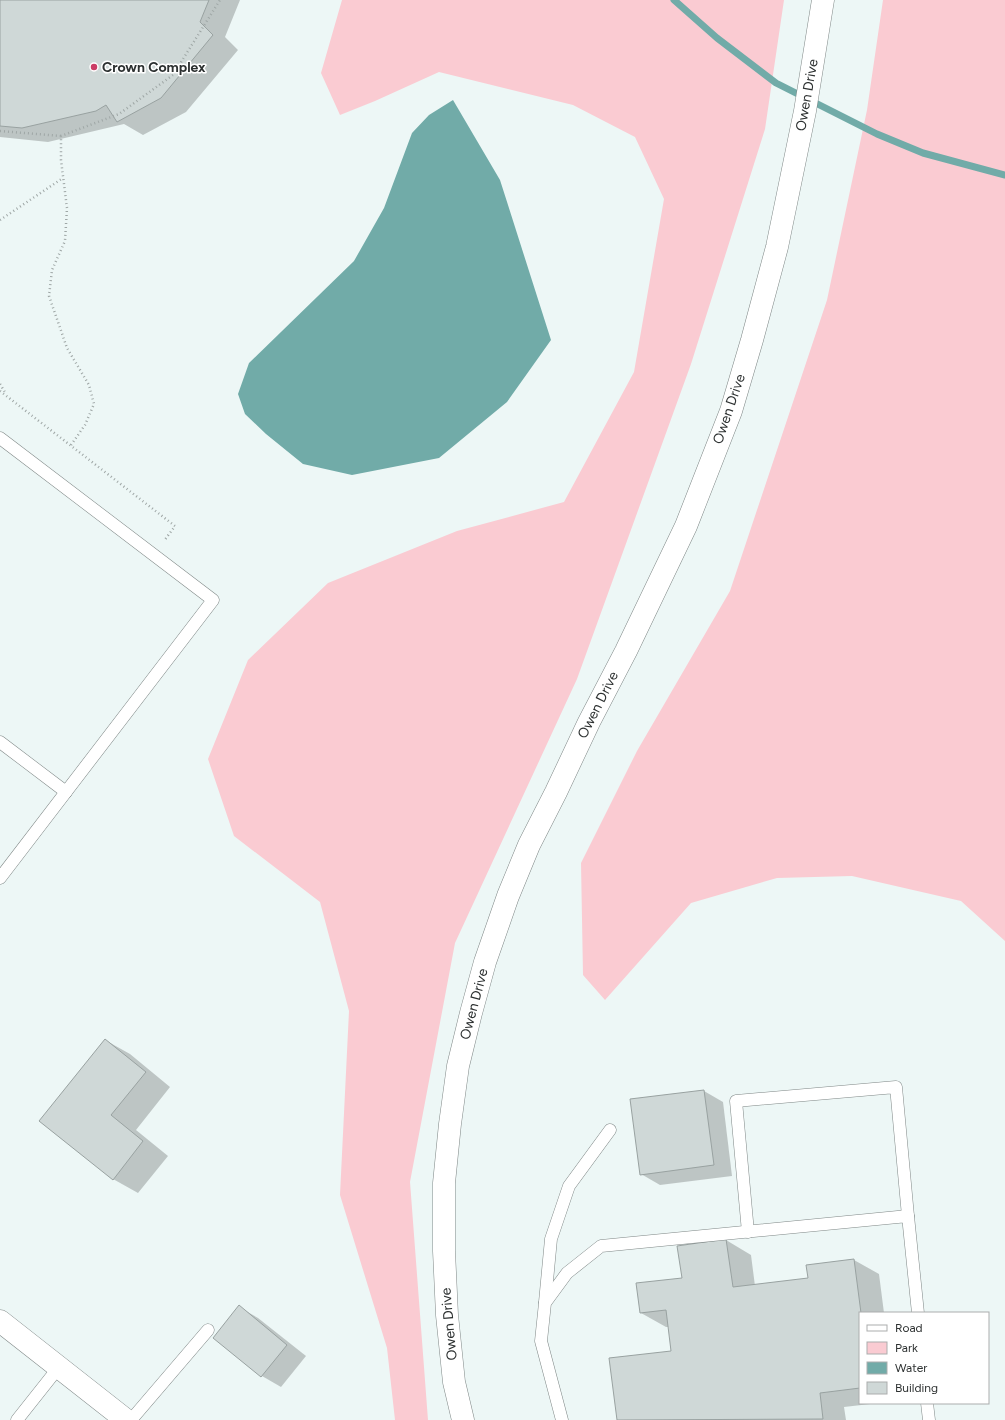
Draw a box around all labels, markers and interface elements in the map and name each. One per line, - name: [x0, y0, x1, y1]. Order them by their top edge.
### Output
- street label: Owen Drive: [792, 57, 822, 132]
- place label: Crown Complex: [102, 59, 206, 76]
- marker: Crown Complex: [89, 62, 99, 72]
- street label: Owen Drive: [709, 371, 749, 446]
- street label: Owen Drive: [574, 668, 622, 741]
- street label: Owen Drive: [456, 966, 492, 1041]
- street label: Owen Drive: [437, 1287, 461, 1361]
- legend: [859, 1312, 989, 1404]
- text: Road: [895, 1321, 923, 1335]
- text: Park: [895, 1341, 918, 1355]
- text: Water: [895, 1361, 927, 1375]
- text: Building: [895, 1381, 938, 1395]

